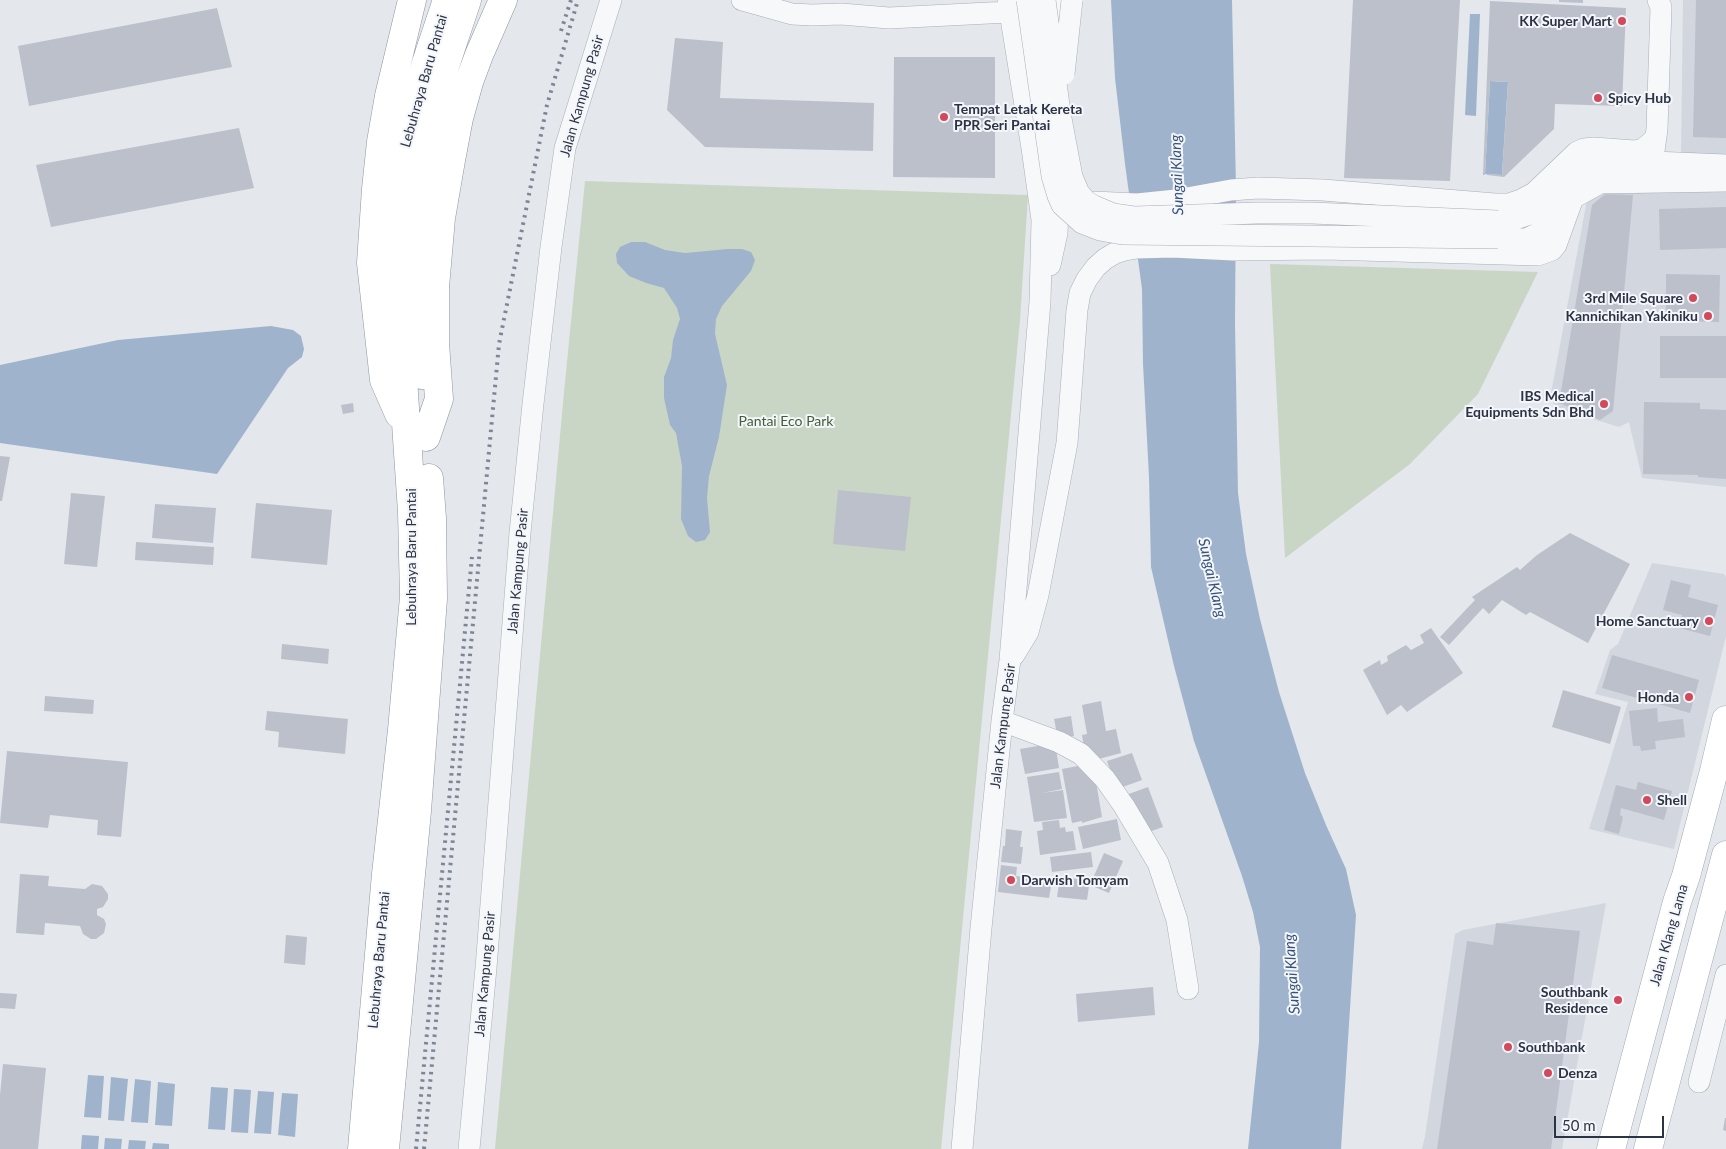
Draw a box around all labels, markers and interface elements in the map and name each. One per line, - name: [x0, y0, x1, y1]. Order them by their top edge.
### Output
- street label: Lebuhraya Baru Pantai: [397, 13, 451, 149]
- place label: KK Super Mart: [1519, 13, 1612, 29]
- marker: KK Super Mart: [1616, 15, 1628, 27]
- street label: Jalan Kampung Pasir: [557, 33, 607, 159]
- place label: Spicy Hub: [1608, 90, 1671, 106]
- marker: Spicy Hub: [1592, 92, 1604, 104]
- place label: Tempat Letak Kereta PPR Seri Pantai: [954, 101, 1082, 134]
- marker: Tempat Letak Kereta PPR Seri Pantai: [938, 111, 950, 123]
- water label: Sungai Klang: [1167, 134, 1187, 216]
- place label: 3rd Mile Square: [1584, 290, 1683, 306]
- marker: 3rd Mile Square: [1687, 292, 1699, 304]
- place label: Kannichikan Yakiniku: [1565, 308, 1698, 324]
- marker: Kannichikan Yakiniku: [1702, 310, 1714, 322]
- place label: IBS Medical Equipments Sdn Bhd: [1465, 388, 1594, 421]
- marker: IBS Medical Equipments Sdn Bhd: [1598, 398, 1610, 410]
- park label: Pantai Eco Park: [739, 413, 833, 429]
- street label: Lebuhraya Baru Pantai: [403, 488, 419, 626]
- street label: Jalan Kampung Pasir: [504, 508, 532, 634]
- water label: Sungai Klang: [1194, 537, 1230, 619]
- place label: Home Sanctuary: [1596, 613, 1699, 629]
- marker: Home Sanctuary: [1703, 615, 1715, 627]
- street label: Jalan Kampung Pasir: [987, 662, 1019, 790]
- place label: Honda: [1637, 689, 1679, 705]
- marker: Honda: [1683, 691, 1695, 703]
- place label: Shell: [1657, 792, 1687, 808]
- marker: Shell: [1641, 794, 1653, 806]
- place label: Darwish Tomyam: [1021, 872, 1128, 888]
- marker: Darwish Tomyam: [1005, 874, 1017, 886]
- street label: Jalan Klang Lama: [1646, 882, 1692, 988]
- street label: Lebuhraya Baru Pantai: [365, 891, 393, 1029]
- street label: Jalan Kampung Pasir: [471, 911, 499, 1037]
- water label: Sungai Klang: [1280, 933, 1304, 1015]
- place label: Southbank Residence: [1541, 984, 1608, 1016]
- marker: Southbank Residence: [1612, 994, 1624, 1006]
- place label: Southbank: [1518, 1039, 1585, 1055]
- marker: Southbank: [1502, 1041, 1514, 1053]
- place label: Denza: [1558, 1065, 1597, 1081]
- marker: Denza: [1542, 1067, 1554, 1079]
- scale bar: [1556, 1106, 1666, 1138]
- text: 50 m: [1562, 1116, 1596, 1134]

